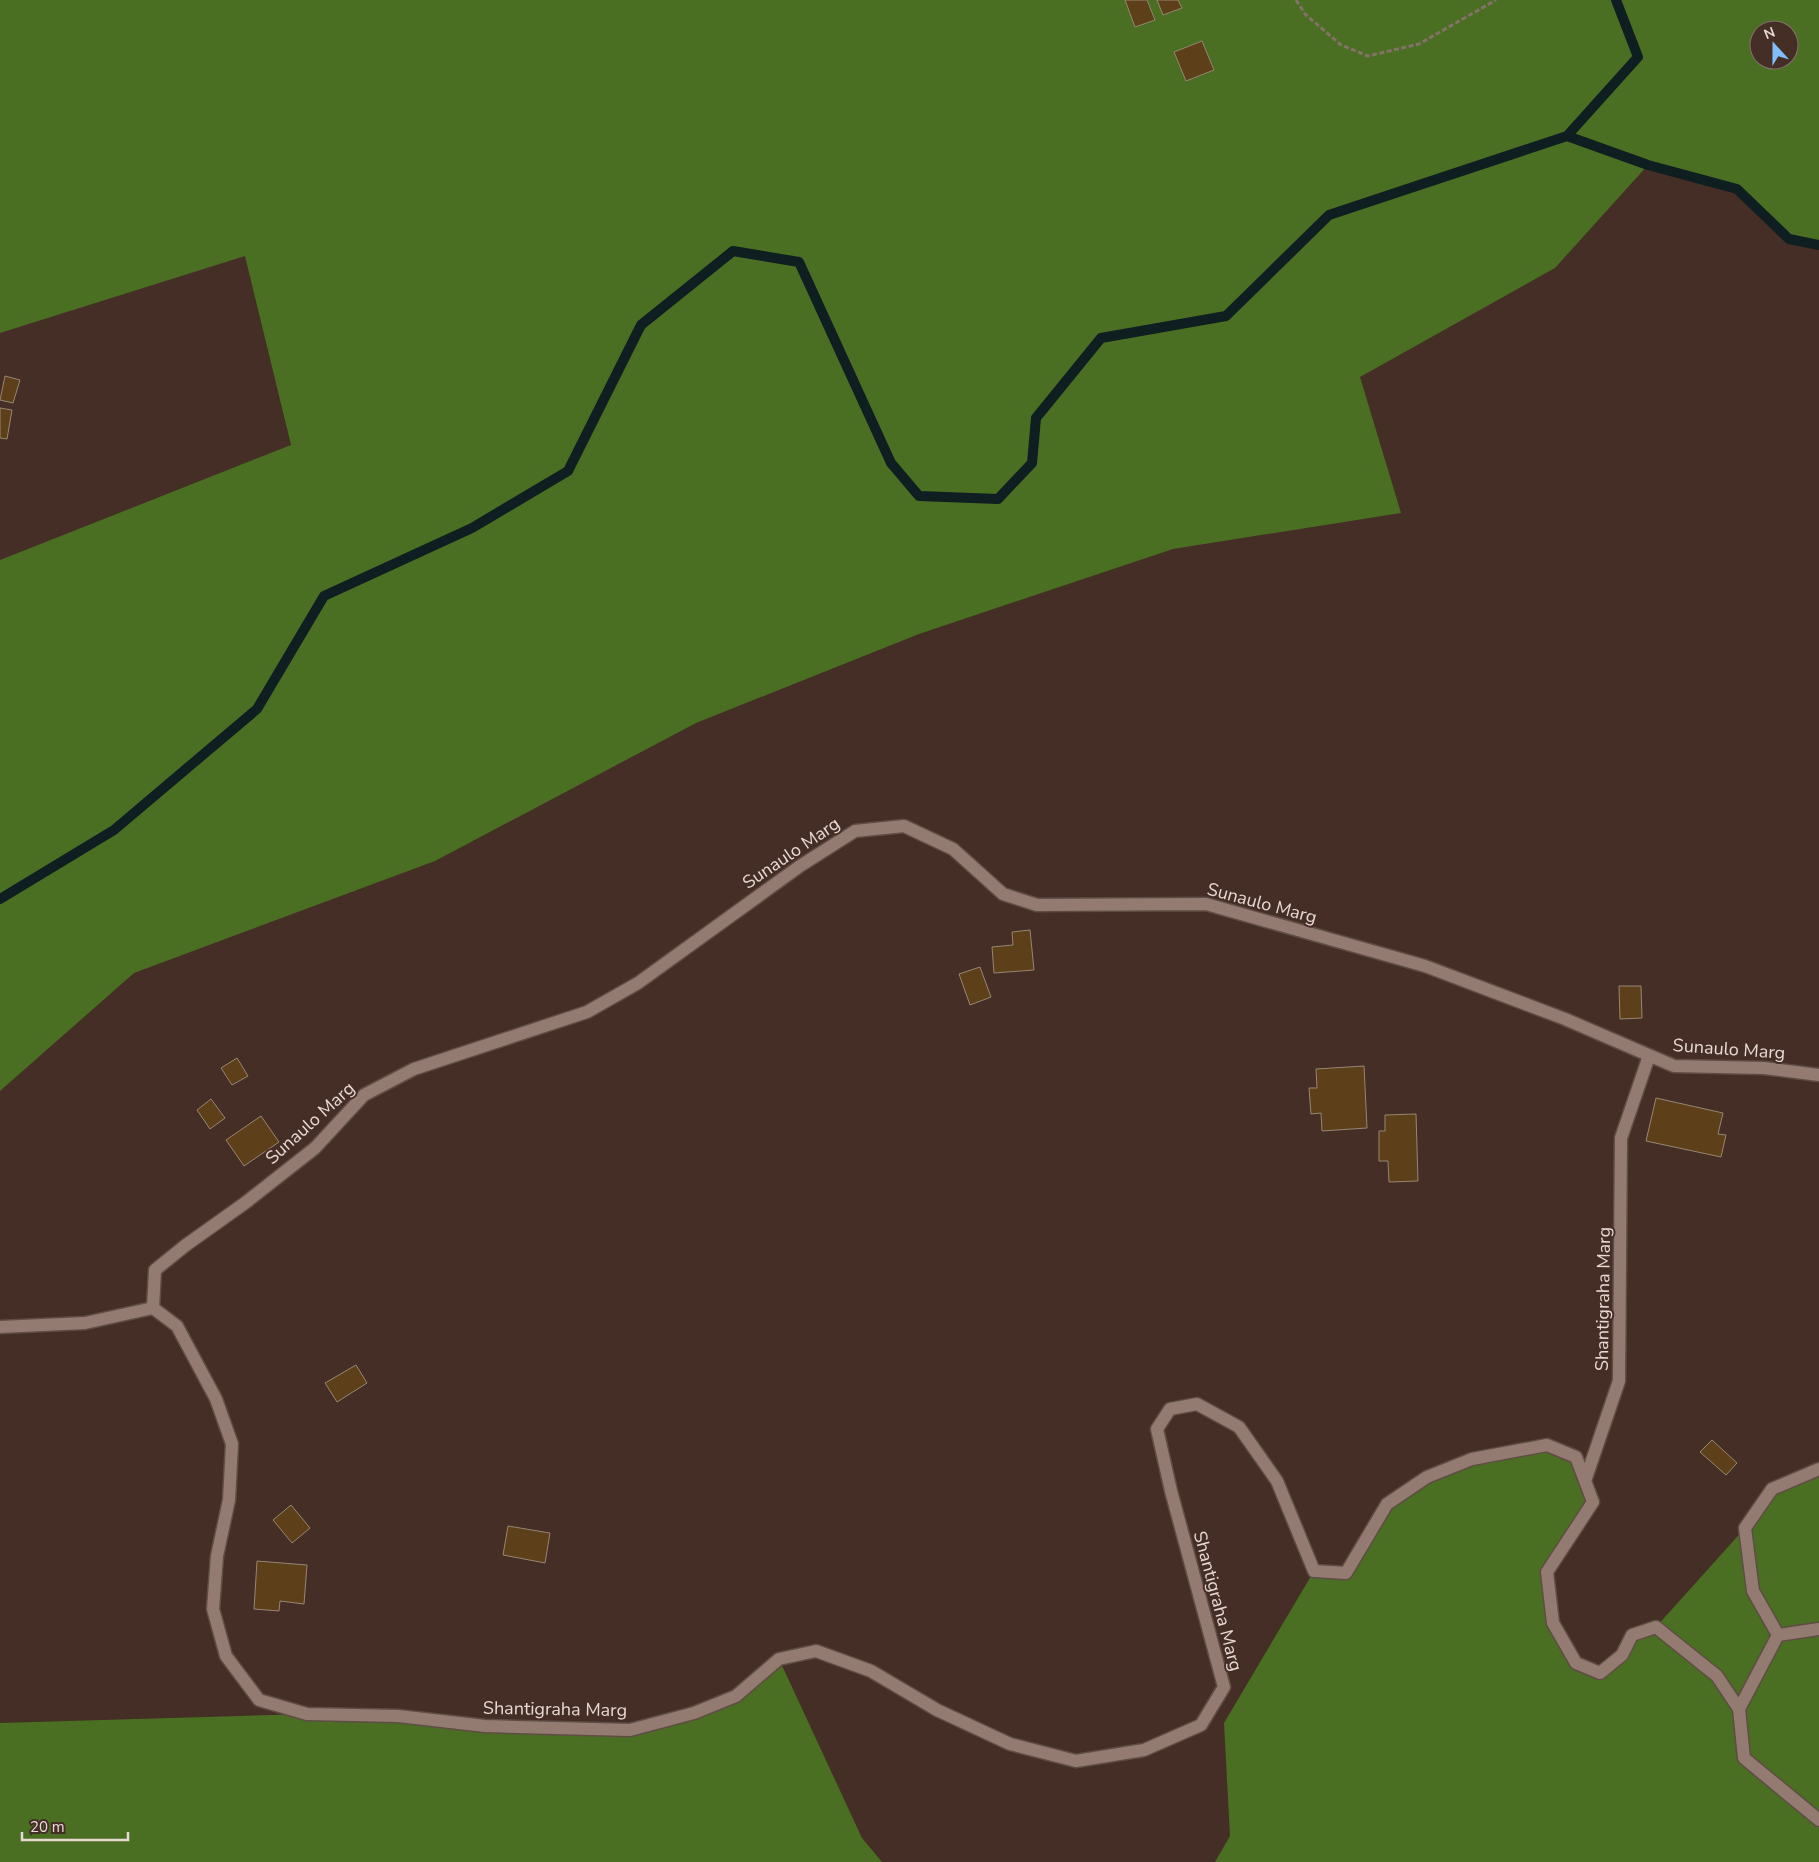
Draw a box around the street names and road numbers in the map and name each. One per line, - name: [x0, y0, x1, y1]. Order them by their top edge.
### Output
- street label: Sunaulo Marg: [738, 812, 844, 894]
- street label: Sunaulo Marg: [1204, 877, 1320, 929]
- street label: Sunaulo Marg: [1672, 1033, 1786, 1065]
- street label: Sunaulo Marg: [260, 1076, 360, 1170]
- street label: Shantigraha Marg: [1590, 1227, 1616, 1371]
- street label: Shantigraha Marg: [1188, 1528, 1248, 1674]
- street label: Shantigraha Marg: [483, 1696, 627, 1722]

